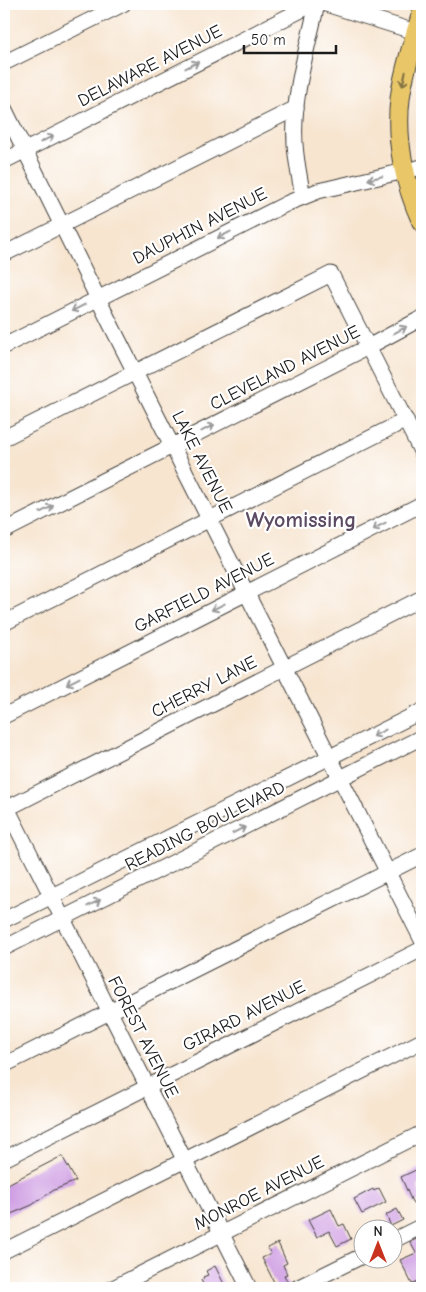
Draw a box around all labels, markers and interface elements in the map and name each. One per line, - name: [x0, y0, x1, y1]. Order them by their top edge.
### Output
- street label: DELAWARE AVENUE: [74, 21, 226, 111]
- scale bar: [244, 22, 336, 54]
- text: 50 m: [251, 31, 286, 49]
- one-way arrow: [184, 60, 199, 69]
- one-way arrow: [399, 71, 408, 87]
- one-way arrow: [39, 134, 54, 143]
- one-way arrow: [367, 174, 383, 183]
- street label: DAUPHIN AVENUE: [130, 183, 271, 269]
- one-way arrow: [216, 230, 231, 240]
- one-way arrow: [71, 303, 86, 313]
- street label: CLEVELAND AVENUE: [207, 321, 364, 415]
- one-way arrow: [392, 325, 407, 335]
- street label: LAKE AVENUE: [167, 407, 237, 517]
- one-way arrow: [200, 423, 215, 432]
- one-way arrow: [39, 504, 54, 513]
- district label: Wyomissing: [246, 507, 356, 533]
- one-way arrow: [372, 521, 387, 531]
- street label: GARFIELD AVENUE: [131, 549, 278, 637]
- one-way arrow: [211, 603, 226, 612]
- street label: CHERRY LANE: [148, 651, 260, 723]
- one-way arrow: [66, 676, 81, 686]
- one-way arrow: [372, 729, 387, 738]
- street label: READING BOULEVARD: [122, 777, 288, 875]
- one-way arrow: [231, 825, 246, 834]
- one-way arrow: [86, 898, 101, 907]
- street label: FOREST AVENUE: [103, 973, 183, 1101]
- street label: GIRARD AVENUE: [179, 976, 309, 1056]
- street label: MONROE AVENUE: [191, 1151, 328, 1235]
- north arrow: [354, 1220, 404, 1270]
- text: N: [373, 1223, 383, 1240]

